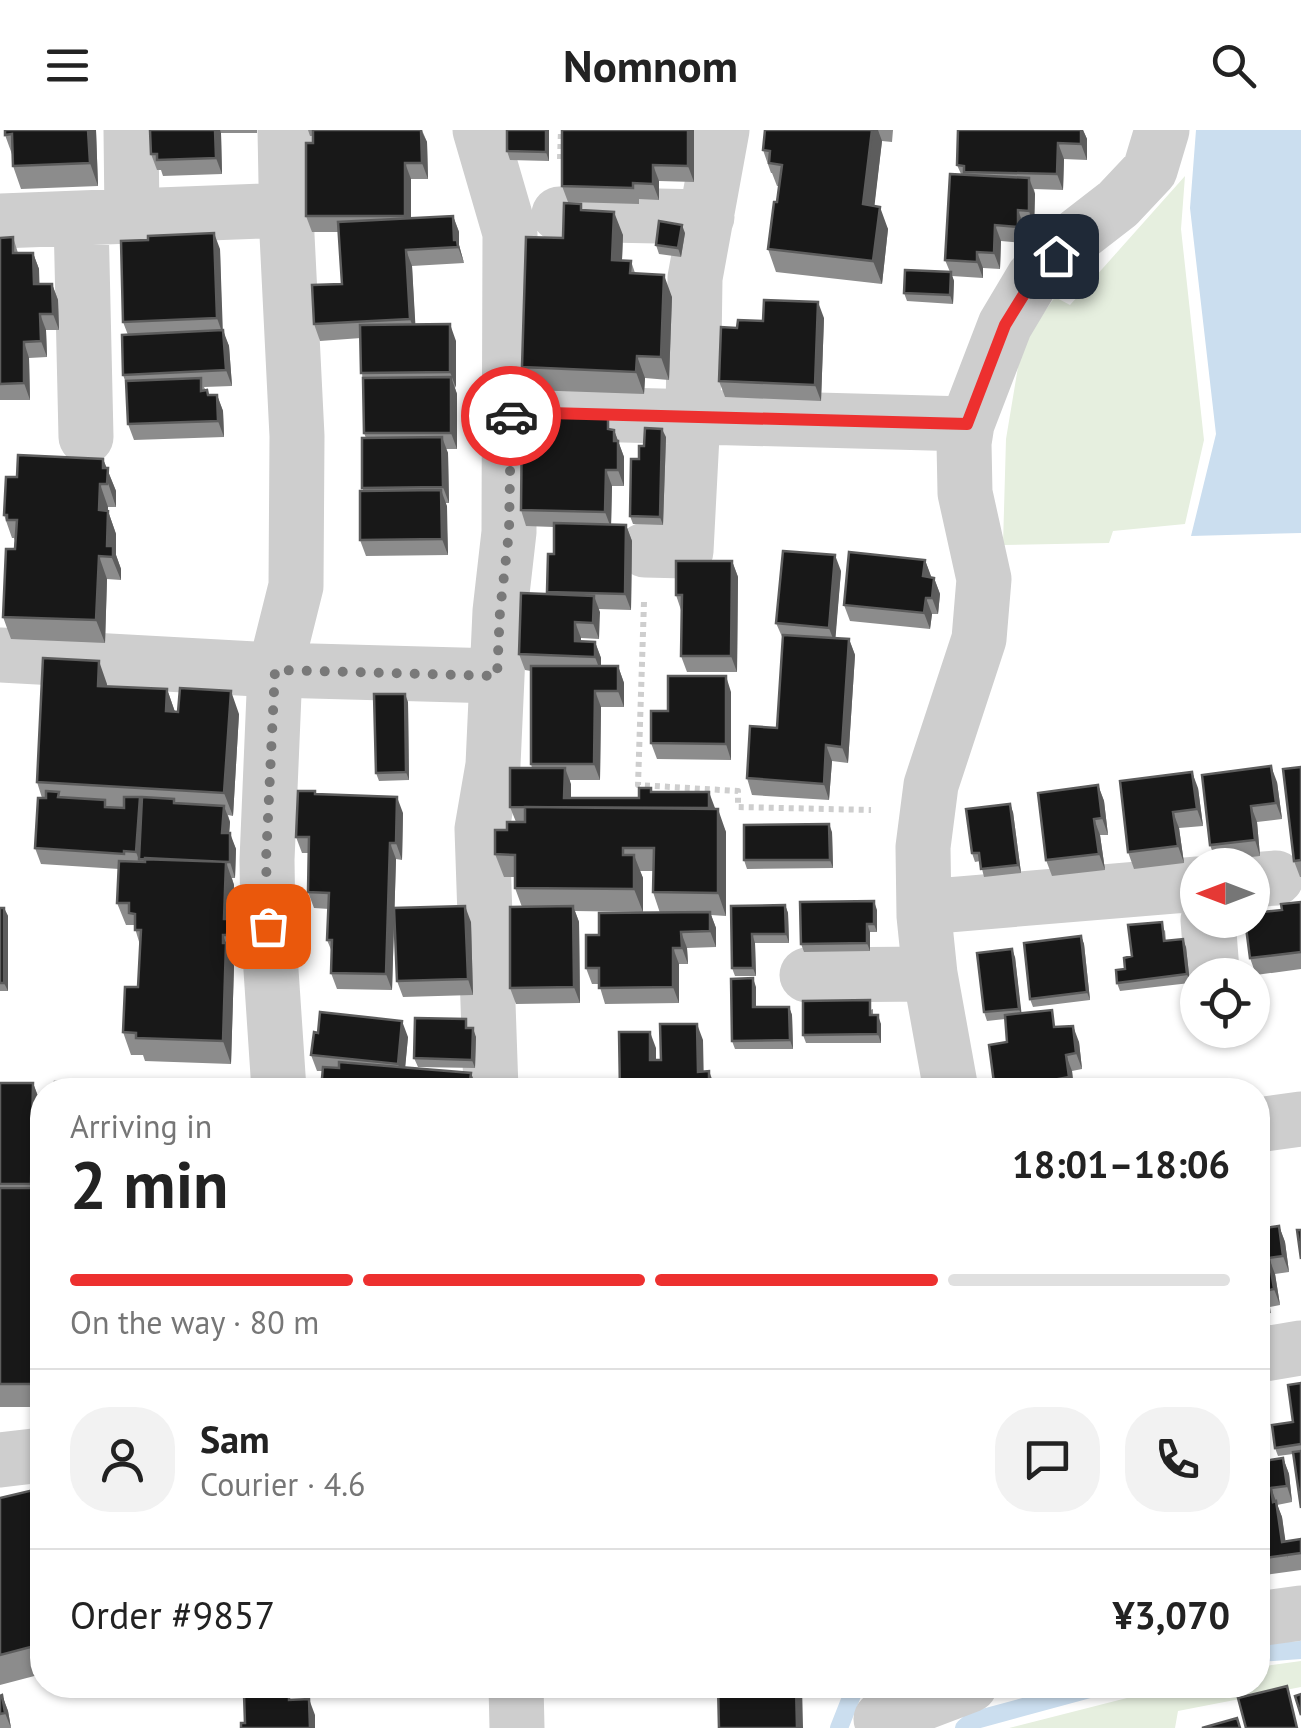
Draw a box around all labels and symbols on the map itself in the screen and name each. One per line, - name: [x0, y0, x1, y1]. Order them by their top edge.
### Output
- pin: [1014, 214, 1099, 299]
- courier: [461, 366, 561, 466]
- north arrow: [1180, 848, 1270, 938]
- pin: [226, 884, 311, 969]

